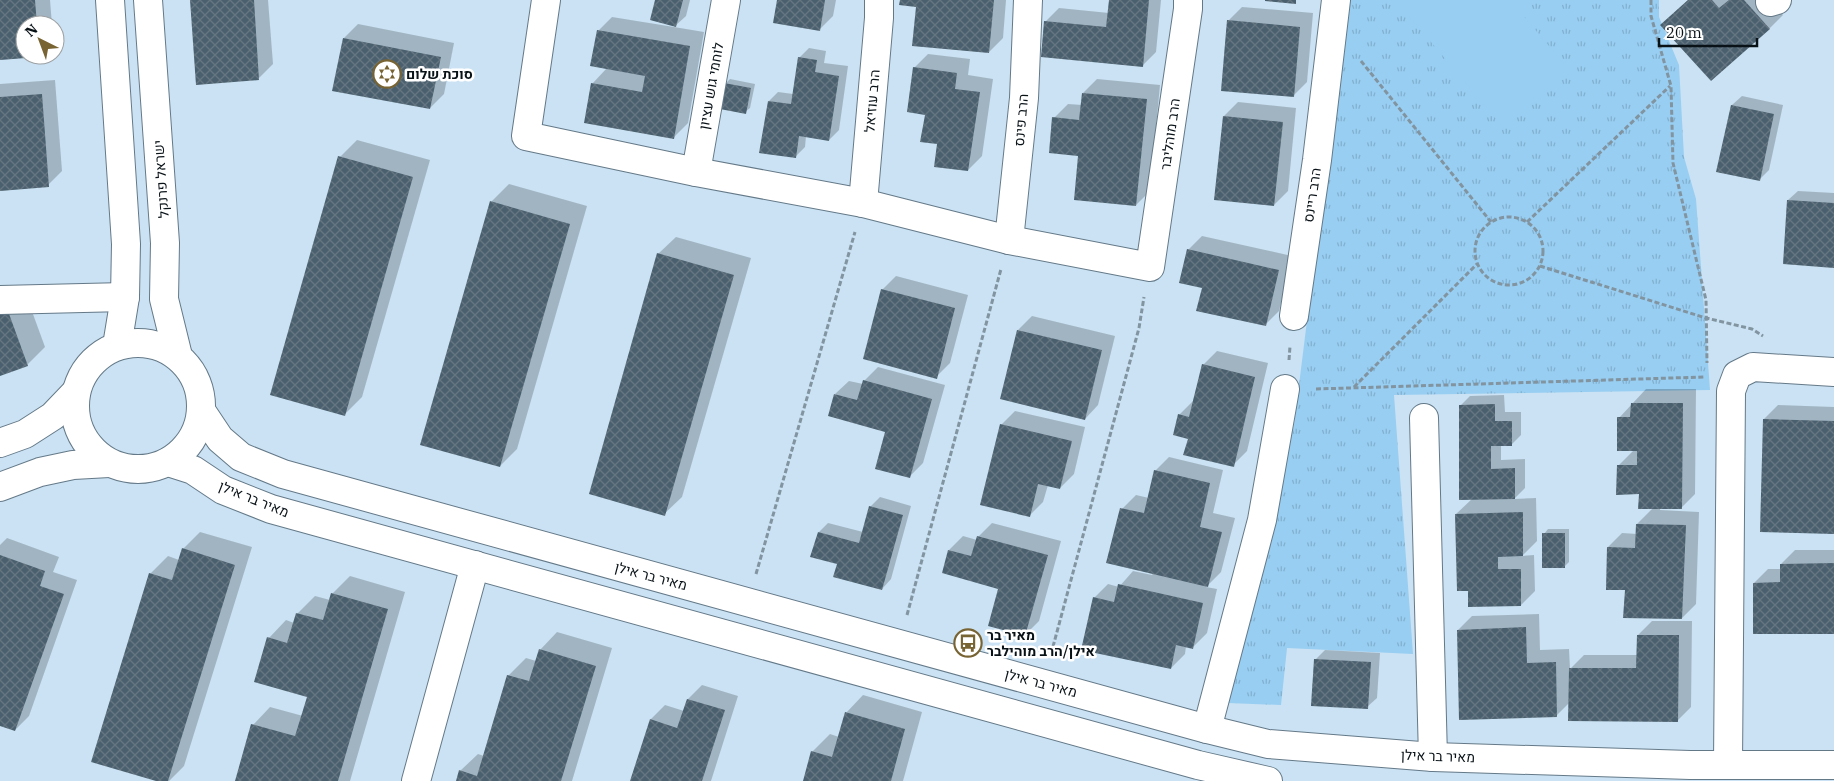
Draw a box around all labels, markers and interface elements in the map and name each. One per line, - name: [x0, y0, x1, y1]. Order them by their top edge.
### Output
- north arrow: [15, 15, 65, 65]
- scale bar: [1659, 15, 1756, 47]
- text: N: [21, 20, 41, 41]
- text: 20 m: [1666, 23, 1702, 42]
- street label: לוחמי גוש עציון: [694, 41, 728, 131]
- synagogue icon: סוכת שלום: [372, 59, 402, 89]
- place label: סוכת שלום: [406, 65, 473, 83]
- street label: הרב עוזיאל: [860, 69, 884, 133]
- street label: הרב פינס: [1010, 93, 1032, 147]
- street label: הרב מוהליבר: [1156, 97, 1184, 171]
- street label: ישראל פרנקל: [149, 139, 173, 219]
- street label: הרב ריינס: [1299, 166, 1325, 224]
- street label: מאיר בר אילן: [216, 477, 292, 521]
- street label: מאיר בר אילן: [613, 558, 689, 594]
- place label: מאיר בר אילן/הרב מוהילבר: [987, 626, 1095, 660]
- bus stop icon: מאיר בר אילן/הרב מוהילבר: [953, 628, 983, 658]
- street label: מאיר בר אילן: [1003, 665, 1079, 701]
- street label: מאיר בר אילן: [1401, 746, 1475, 766]

